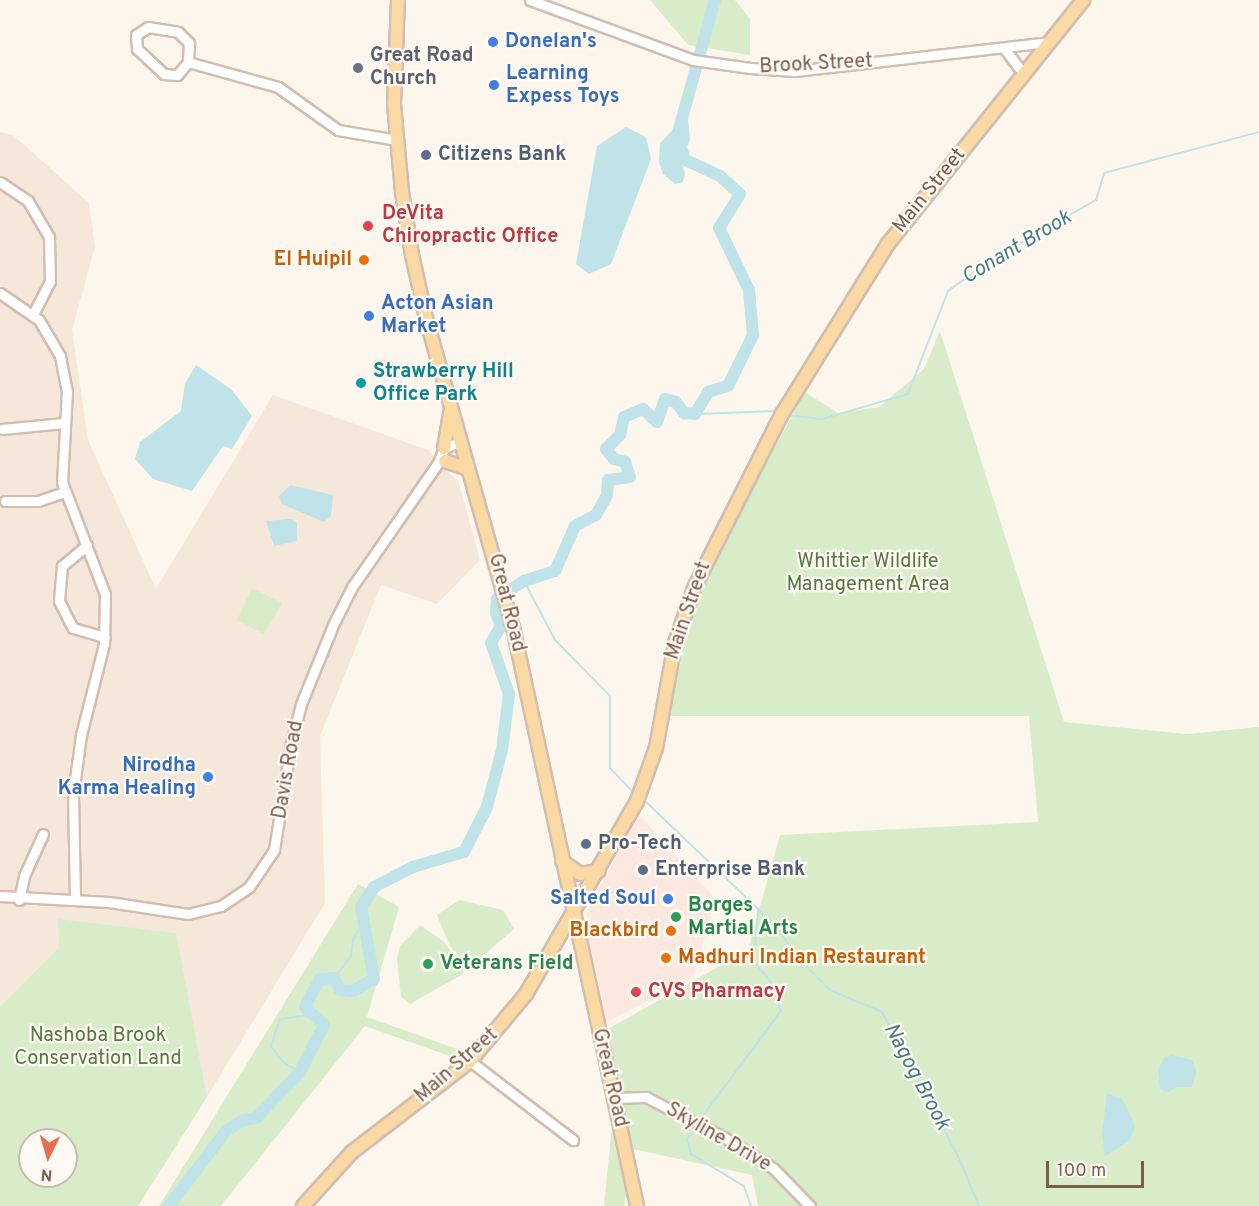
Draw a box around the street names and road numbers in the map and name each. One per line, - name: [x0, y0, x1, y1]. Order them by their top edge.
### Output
- street label: Brook Street: [759, 50, 873, 80]
- street label: Main Street: [889, 144, 971, 238]
- street label: Great Road: [482, 551, 530, 655]
- street label: Main Street: [661, 559, 717, 663]
- street label: Davis Road: [269, 719, 309, 821]
- street label: Main Street: [411, 1023, 503, 1109]
- street label: Great Road: [586, 1026, 632, 1130]
- street label: Skyline Drive: [661, 1098, 775, 1178]

